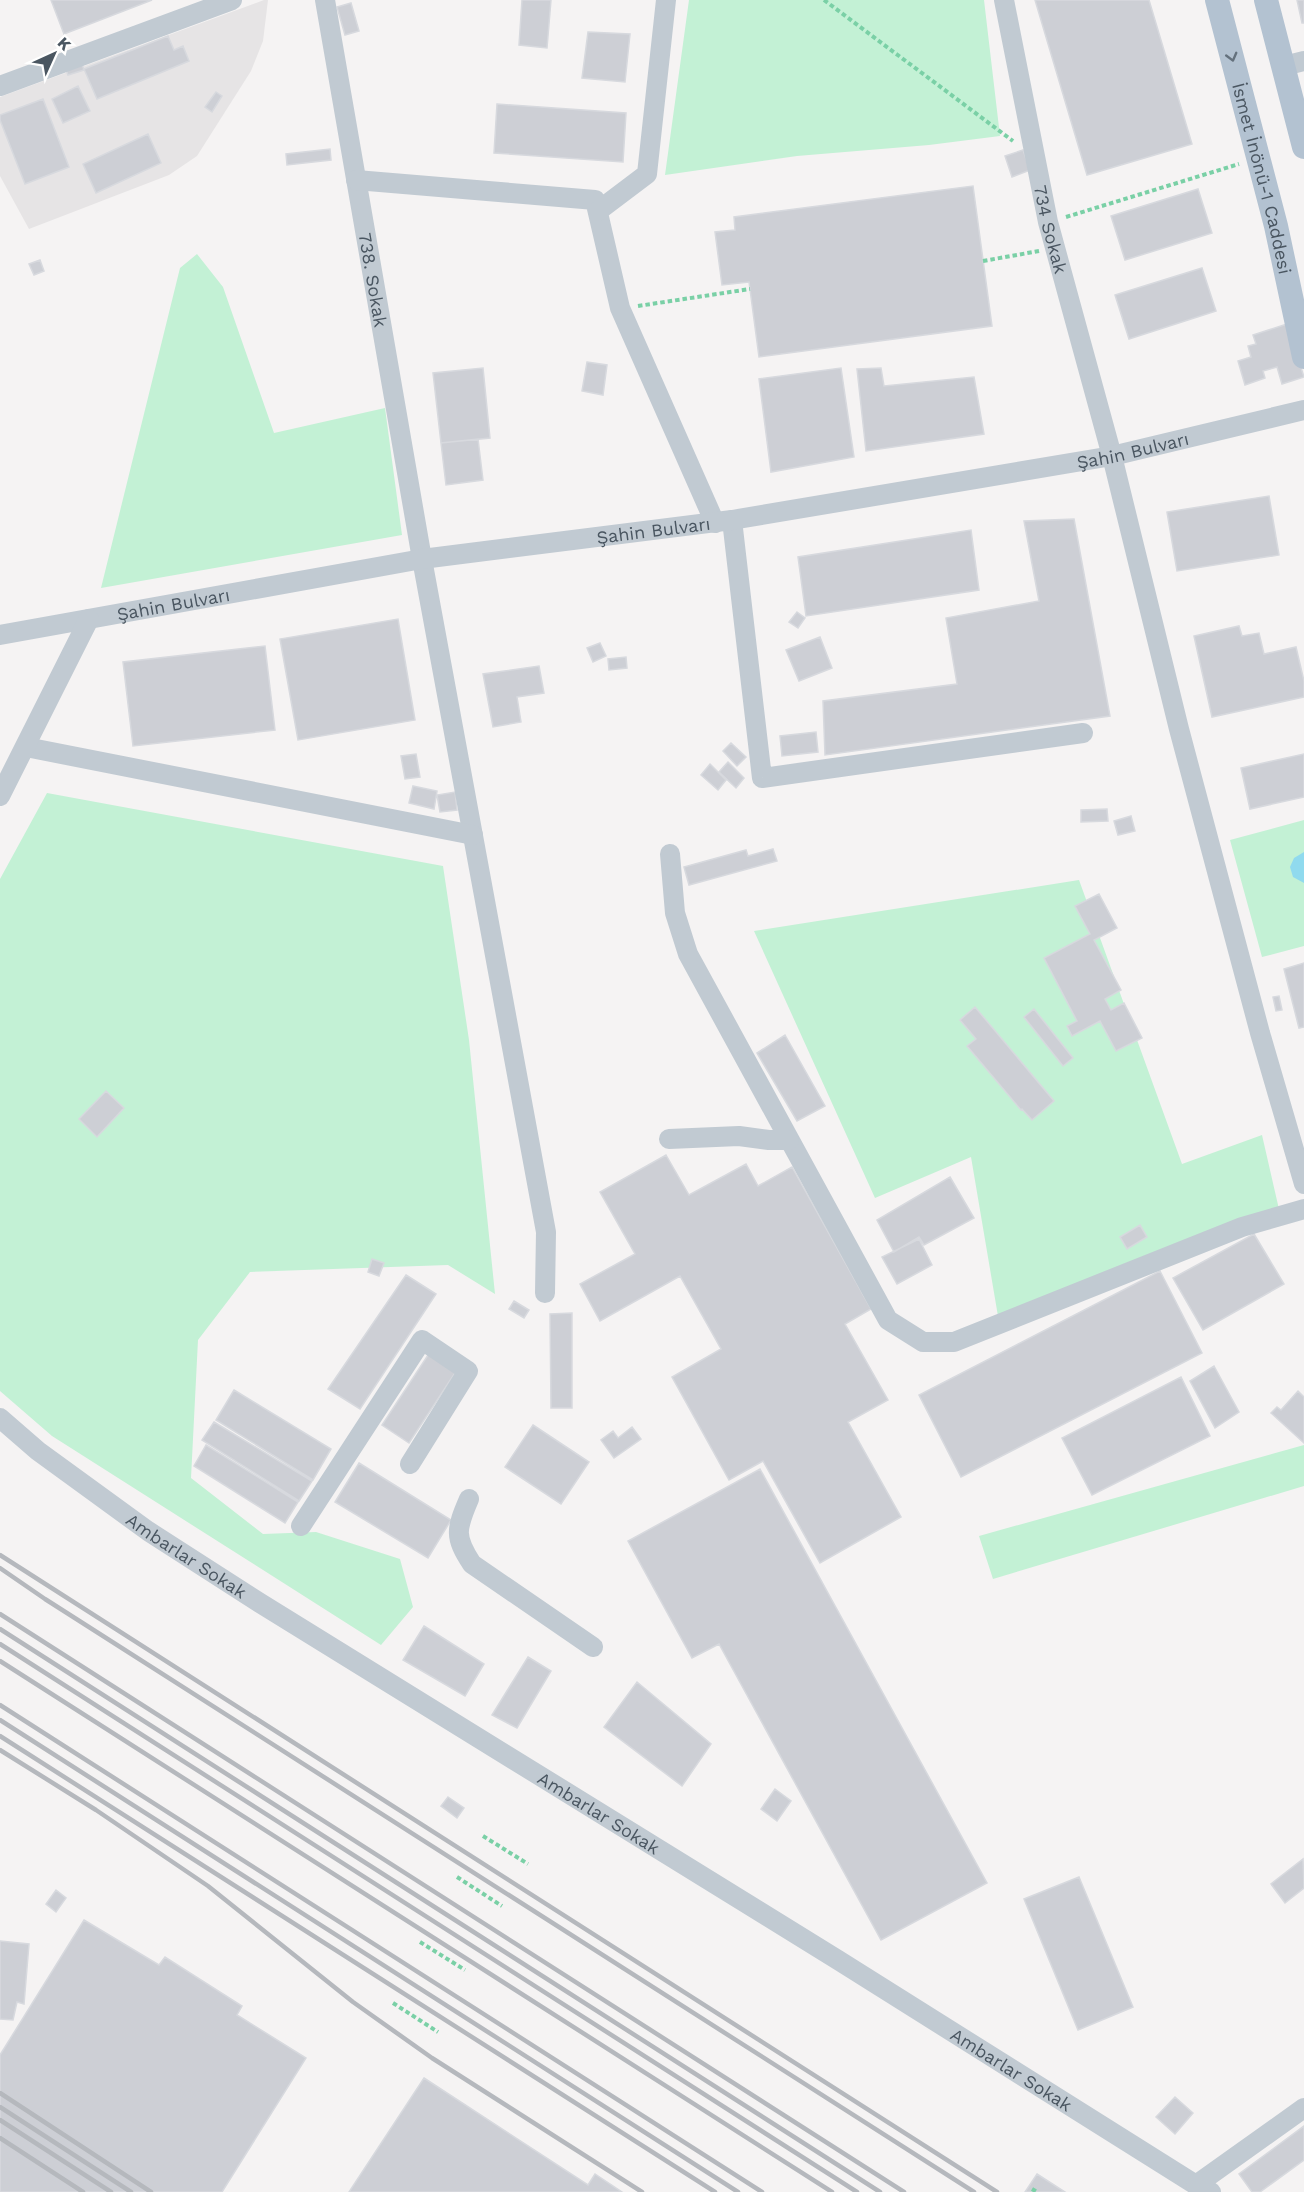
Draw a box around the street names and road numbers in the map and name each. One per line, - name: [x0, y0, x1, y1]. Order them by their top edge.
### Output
- street label: İsmet İnönü-1 Caddesi: [1228, 80, 1296, 276]
- street label: 734 Sokak: [1030, 183, 1072, 276]
- street label: 738. Sokak: [355, 231, 392, 329]
- street label: Şahin Bulvarı: [1075, 427, 1191, 472]
- street label: Şahin Bulvarı: [595, 512, 711, 547]
- street label: Şahin Bulvarı: [115, 583, 231, 624]
- street label: Ambarlar Sokak: [122, 1508, 251, 1602]
- street label: Ambarlar Sokak: [534, 1767, 664, 1858]
- street label: Ambarlar Sokak: [947, 2023, 1076, 2115]

